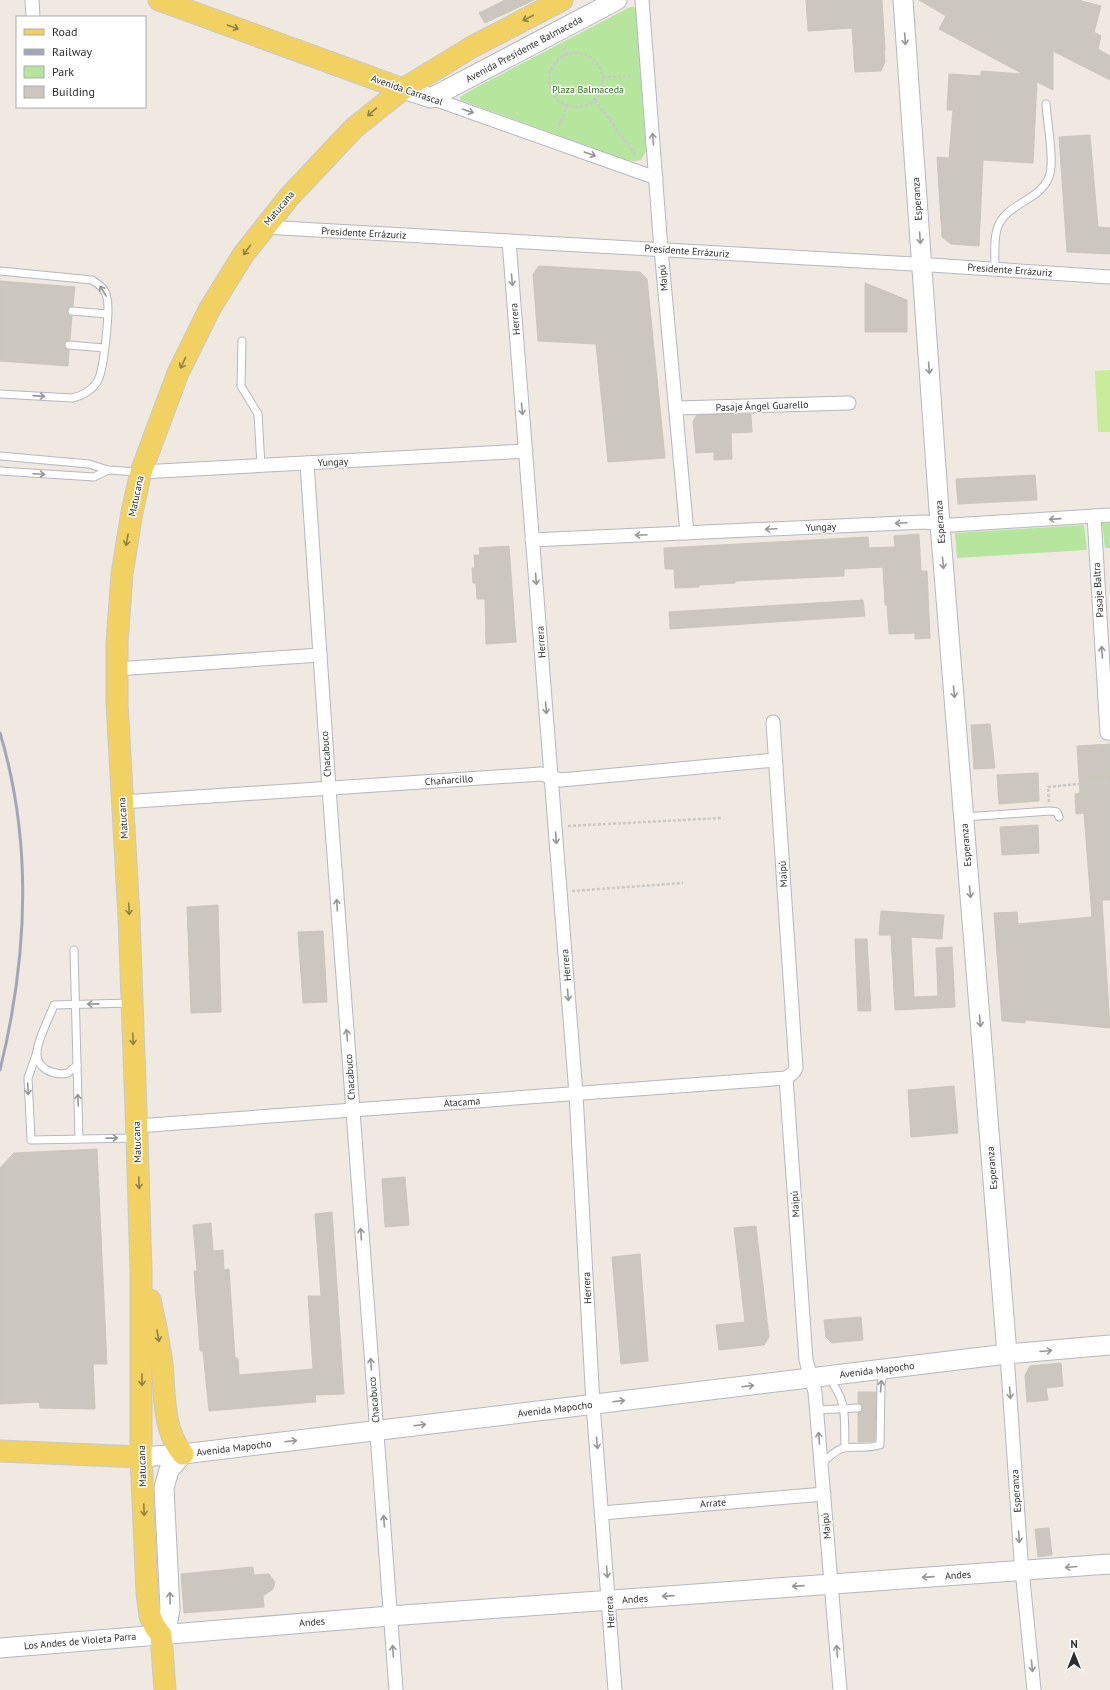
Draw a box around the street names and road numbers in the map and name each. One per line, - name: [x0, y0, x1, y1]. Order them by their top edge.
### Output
- street label: Avenida Presidente Balmaceda: [463, 13, 585, 85]
- street label: Avenida Carrascal: [369, 72, 445, 108]
- street label: Esperanza: [909, 177, 925, 221]
- street label: Matucana: [261, 188, 297, 228]
- street label: Presidente Errázuriz: [321, 224, 407, 242]
- street label: Presidente Errázuriz: [644, 242, 730, 260]
- street label: Presidente Errázuriz: [967, 261, 1053, 279]
- street label: Maipú: [655, 264, 671, 292]
- street label: Herrera: [507, 302, 523, 336]
- street label: Pasaje Ángel Guarello: [715, 398, 809, 414]
- street label: Yungay: [317, 455, 349, 469]
- street label: Matucana: [125, 474, 147, 518]
- street label: Esperanza: [932, 500, 948, 544]
- street label: Yungay: [805, 520, 837, 534]
- street label: Pasaje Baltra: [1090, 562, 1106, 618]
- street label: Herrera: [533, 626, 549, 658]
- street label: Chacabuco: [318, 731, 334, 777]
- street label: Chañarcillo: [424, 772, 474, 788]
- street label: Matucana: [115, 797, 131, 839]
- street label: Esperanza: [958, 823, 974, 867]
- street label: Maipú: [776, 860, 790, 888]
- street label: Herrera: [558, 948, 574, 982]
- street label: Chacabuco: [342, 1054, 358, 1100]
- street label: Atacama: [443, 1094, 481, 1110]
- street label: Matucana: [130, 1121, 144, 1163]
- street label: Esperanza: [984, 1146, 1000, 1190]
- street label: Maipú: [788, 1190, 802, 1218]
- street label: Herrera: [580, 1272, 594, 1304]
- street label: Avenida Mapocho: [839, 1359, 915, 1381]
- street label: Chacabuco: [366, 1376, 382, 1424]
- street label: Avenida Mapocho: [517, 1398, 593, 1420]
- street label: Avenida Mapocho: [196, 1437, 272, 1459]
- street label: Matucana: [135, 1445, 149, 1487]
- street label: Esperanza: [1008, 1469, 1024, 1513]
- street label: Arrate: [699, 1495, 727, 1511]
- street label: Maipú: [818, 1512, 834, 1540]
- street label: Andes: [945, 1568, 971, 1582]
- street label: Andes: [622, 1592, 648, 1606]
- street label: Herrera: [602, 1596, 618, 1628]
- street label: Andes: [298, 1614, 326, 1630]
- street label: Los Andes de Violeta Parra: [23, 1630, 137, 1652]

